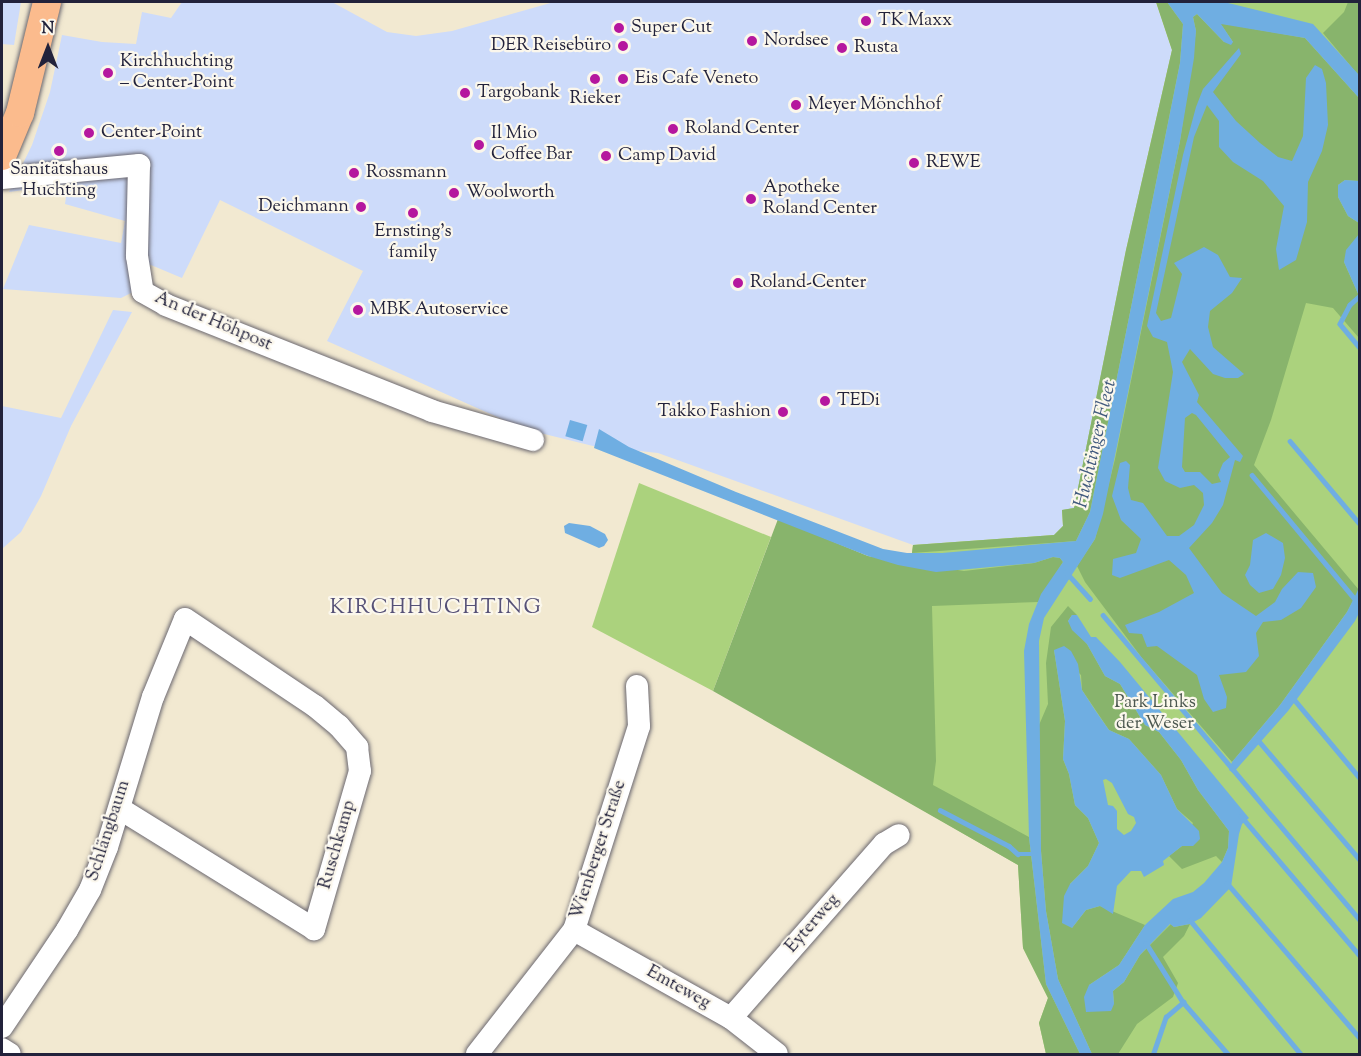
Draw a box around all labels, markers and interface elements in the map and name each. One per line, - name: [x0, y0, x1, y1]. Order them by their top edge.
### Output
- place label: TK Maxx: [878, 10, 952, 32]
- marker: TK Maxx: [859, 14, 873, 28]
- place label: Super Cut: [631, 17, 712, 39]
- north arrow: [18, 18, 78, 78]
- text: N: [42, 18, 54, 41]
- marker: Super Cut: [612, 21, 626, 35]
- place label: Nordsee: [764, 30, 829, 52]
- marker: Nordsee: [745, 34, 759, 48]
- place label: DER Reisebüro: [491, 35, 611, 57]
- place label: Rusta: [854, 37, 898, 59]
- marker: DER Reisebüro: [616, 39, 630, 53]
- marker: Rusta: [835, 41, 849, 55]
- place label: Kirchhuchting – Center-Point: [120, 52, 234, 94]
- marker: Kirchhuchting – Center-Point: [101, 66, 115, 80]
- place label: Eis Cafe Veneto: [635, 68, 758, 90]
- marker: Rieker: [588, 72, 602, 86]
- marker: Eis Cafe Veneto: [616, 72, 630, 86]
- place label: Targobank: [477, 82, 560, 104]
- marker: Targobank: [458, 86, 472, 100]
- place label: Rieker: [570, 88, 620, 110]
- place label: Meyer Mönchhof: [808, 94, 942, 116]
- marker: Meyer Mönchhof: [789, 98, 803, 112]
- place label: Roland Center: [685, 118, 799, 140]
- place label: Center-Point: [101, 122, 202, 144]
- marker: Roland Center: [666, 122, 680, 136]
- place label: Il Mio Coffee Bar: [491, 124, 572, 166]
- marker: Center-Point: [82, 126, 96, 140]
- marker: Il Mio Coffee Bar: [472, 138, 486, 152]
- marker: Sanitätshaus Huchting: [52, 144, 66, 158]
- place label: Camp David: [618, 145, 716, 167]
- marker: Camp David: [599, 149, 613, 163]
- place label: REWE: [926, 152, 981, 174]
- marker: REWE: [907, 156, 921, 170]
- place label: Sanitätshaus Huchting: [10, 160, 108, 202]
- place label: Rossmann: [366, 162, 447, 184]
- marker: Rossmann: [347, 166, 361, 180]
- place label: Apotheke Roland Center: [763, 178, 877, 220]
- place label: Woolworth: [466, 182, 555, 204]
- marker: Woolworth: [447, 186, 461, 200]
- marker: Apotheke Roland Center: [744, 192, 758, 206]
- place label: Deichmann: [258, 196, 349, 218]
- marker: Deichmann: [354, 200, 368, 214]
- marker: Ernsting's family: [406, 206, 420, 220]
- place label: Ernsting's family: [374, 222, 452, 264]
- place label: Roland-Center: [750, 272, 866, 294]
- marker: Roland-Center: [731, 276, 745, 290]
- street label: An der Höhpost: [151, 288, 275, 356]
- place label: MBK Autoservice: [370, 299, 508, 321]
- marker: MBK Autoservice: [351, 303, 365, 317]
- water label: Huchtinger Fleet: [1070, 378, 1122, 510]
- place label: TEDi: [837, 390, 880, 412]
- marker: TEDi: [818, 394, 832, 408]
- place label: Takko Fashion: [658, 401, 771, 423]
- marker: Takko Fashion: [776, 405, 790, 419]
- district label: KIRCHHUCHTING: [330, 595, 542, 621]
- park label: Park Links der Weser: [1114, 693, 1196, 736]
- street label: Schlängbaum: [83, 778, 135, 884]
- street label: Wienberger Straße: [566, 778, 632, 922]
- street label: Ruschkamp: [315, 798, 361, 892]
- street label: Eyterweg: [781, 890, 845, 958]
- street label: Emteweg: [642, 962, 714, 1014]

